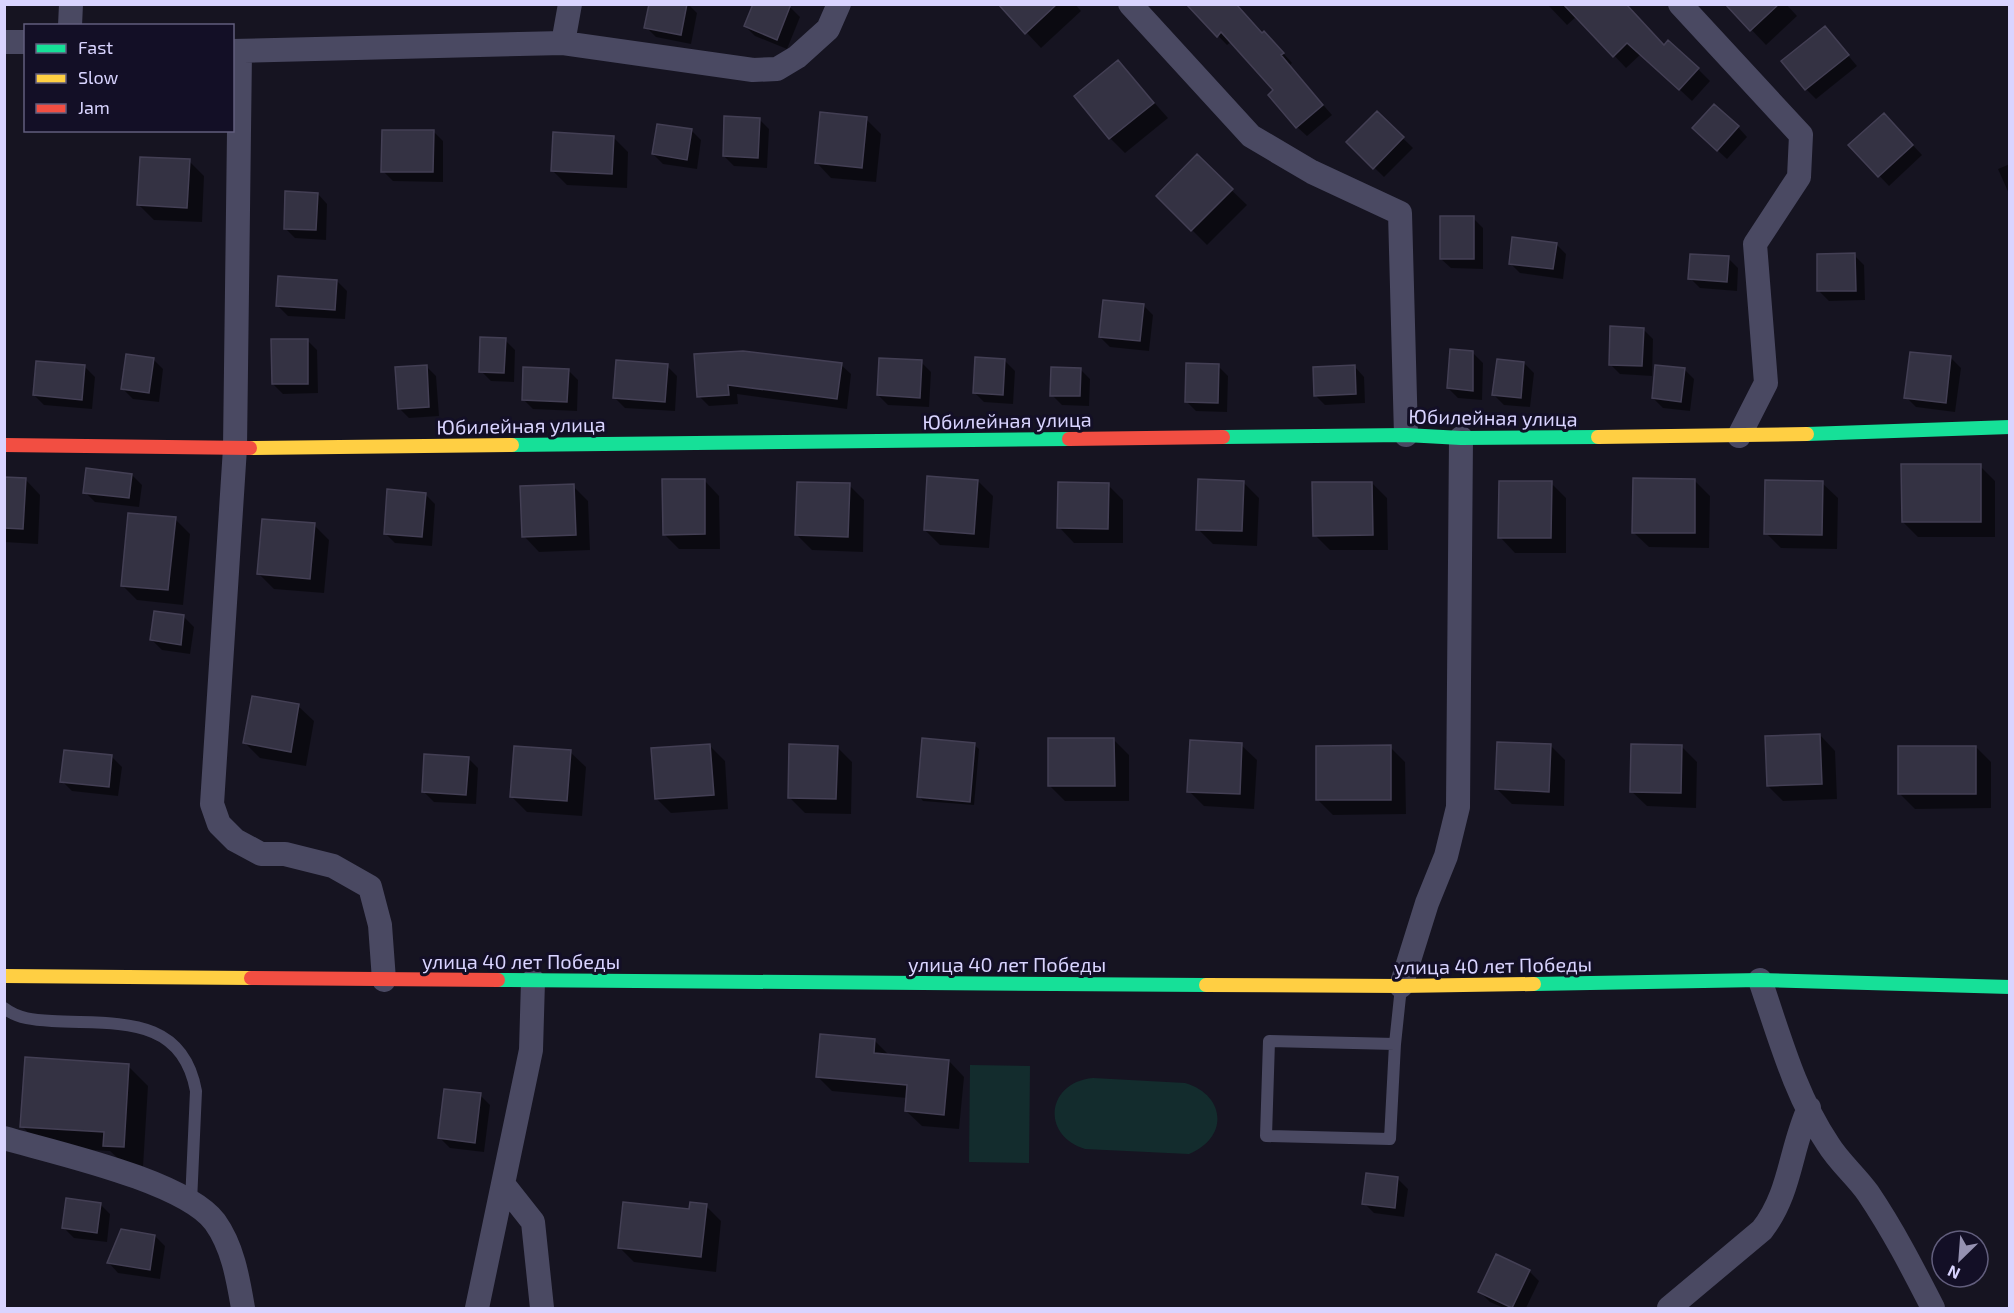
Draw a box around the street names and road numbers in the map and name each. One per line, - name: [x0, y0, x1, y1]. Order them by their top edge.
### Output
- street label: Юбилейная улица: [1408, 404, 1578, 431]
- street label: Юбилейная улица: [922, 407, 1092, 434]
- street label: Юбилейная улица: [436, 412, 606, 439]
- street label: улица 40 лет Победы: [422, 949, 620, 974]
- street label: улица 40 лет Победы: [1394, 951, 1592, 980]
- street label: улица 40 лет Победы: [908, 952, 1106, 977]

